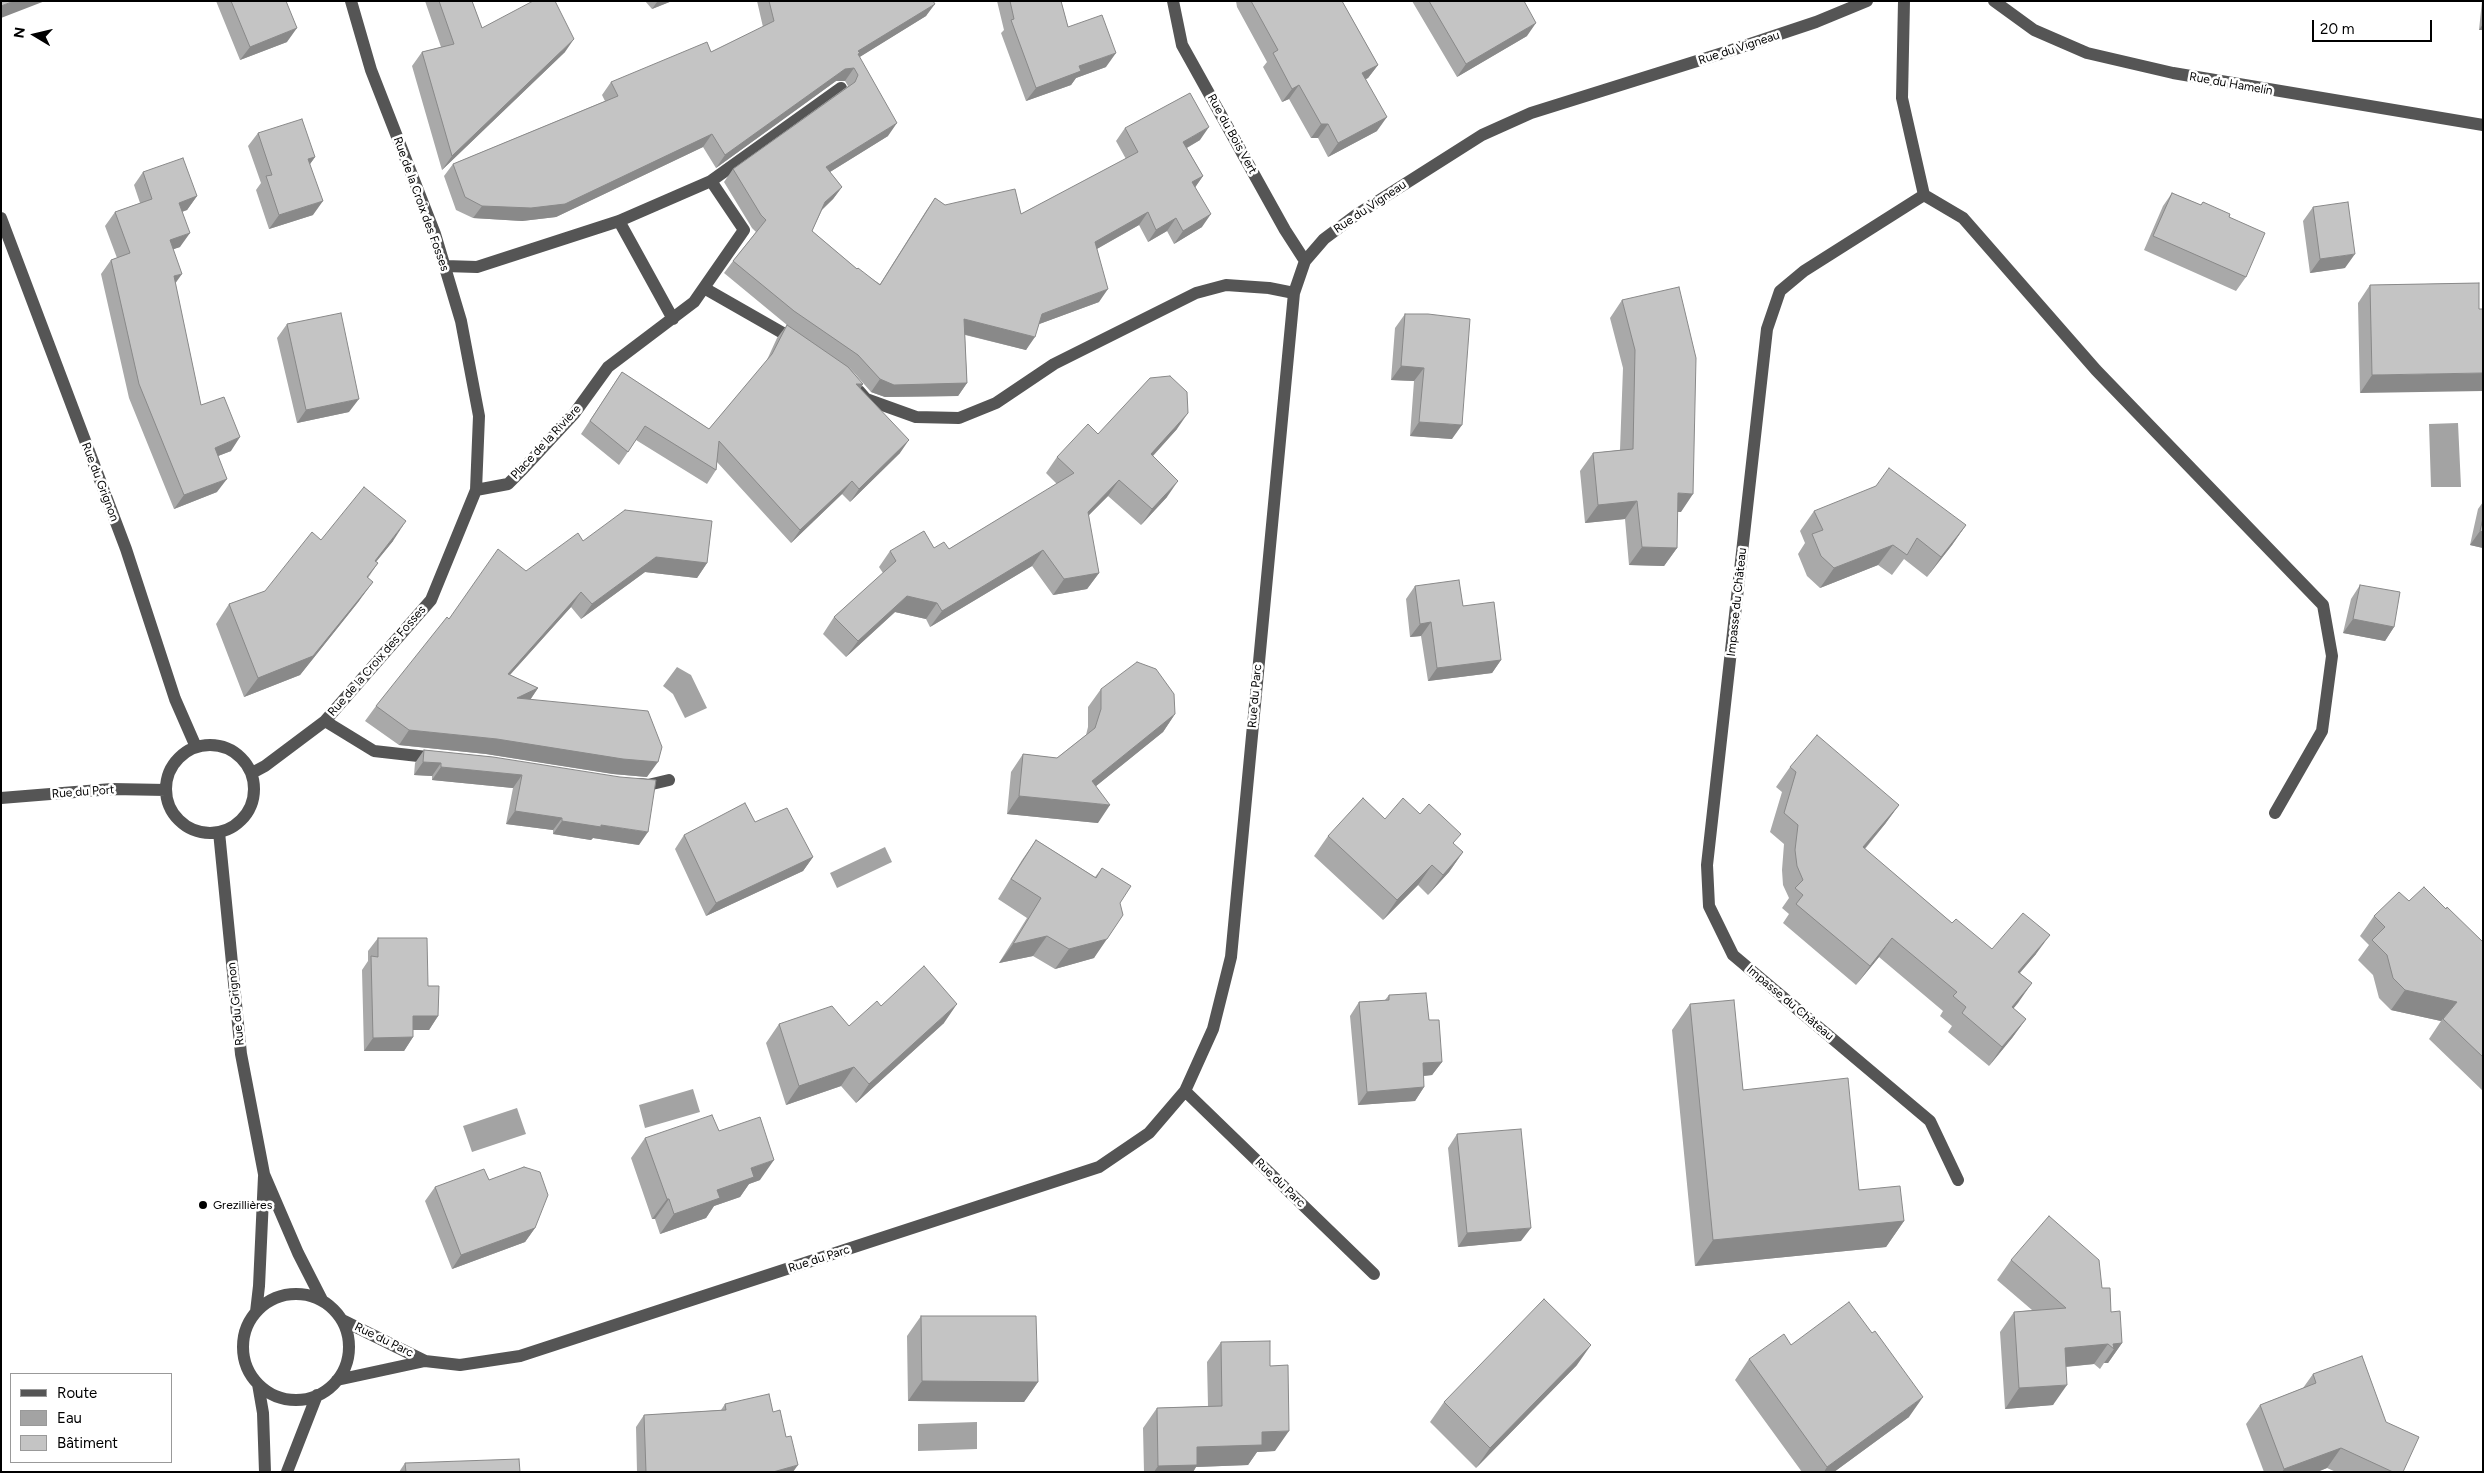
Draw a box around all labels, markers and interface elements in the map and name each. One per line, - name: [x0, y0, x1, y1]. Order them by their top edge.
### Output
- north arrow: [10, 10, 60, 60]
- scale bar: [2314, 10, 2434, 42]
- text: 20 m: [2320, 20, 2354, 38]
- text: N: [10, 26, 29, 39]
- street label: Rue du Vigneau: [1697, 28, 1781, 68]
- street label: Rue du Hamelin: [2188, 70, 2274, 98]
- street label: Rue du Bois Vert: [1204, 92, 1260, 176]
- street label: Rue de la Croix des Fosses: [390, 135, 452, 273]
- street label: Rue du Vigneau: [1331, 177, 1409, 237]
- street label: Place de la Rivière: [508, 402, 584, 482]
- street label: Rue du Grignon: [78, 440, 122, 524]
- street label: Impasse du Château: [1724, 547, 1750, 657]
- street label: Rue de la Croix des Fosses: [325, 603, 429, 719]
- street label: Rue du Parc: [1245, 664, 1265, 728]
- street label: Rue du Port: [51, 783, 115, 801]
- street label: Rue du Grignon: [224, 962, 248, 1046]
- street label: Impasse du Château: [1743, 962, 1837, 1044]
- street label: Rue du Parc: [1252, 1156, 1308, 1210]
- place label: Grezillières: [213, 1198, 272, 1212]
- marker: Grezillières: [197, 1199, 209, 1211]
- street label: Rue du Parc: [786, 1242, 852, 1276]
- street label: Rue du Parc: [352, 1320, 416, 1360]
- legend: [10, 1373, 172, 1463]
- text: Route: [57, 1384, 97, 1402]
- text: Eau: [57, 1409, 82, 1427]
- text: Bâtiment: [57, 1434, 118, 1452]

